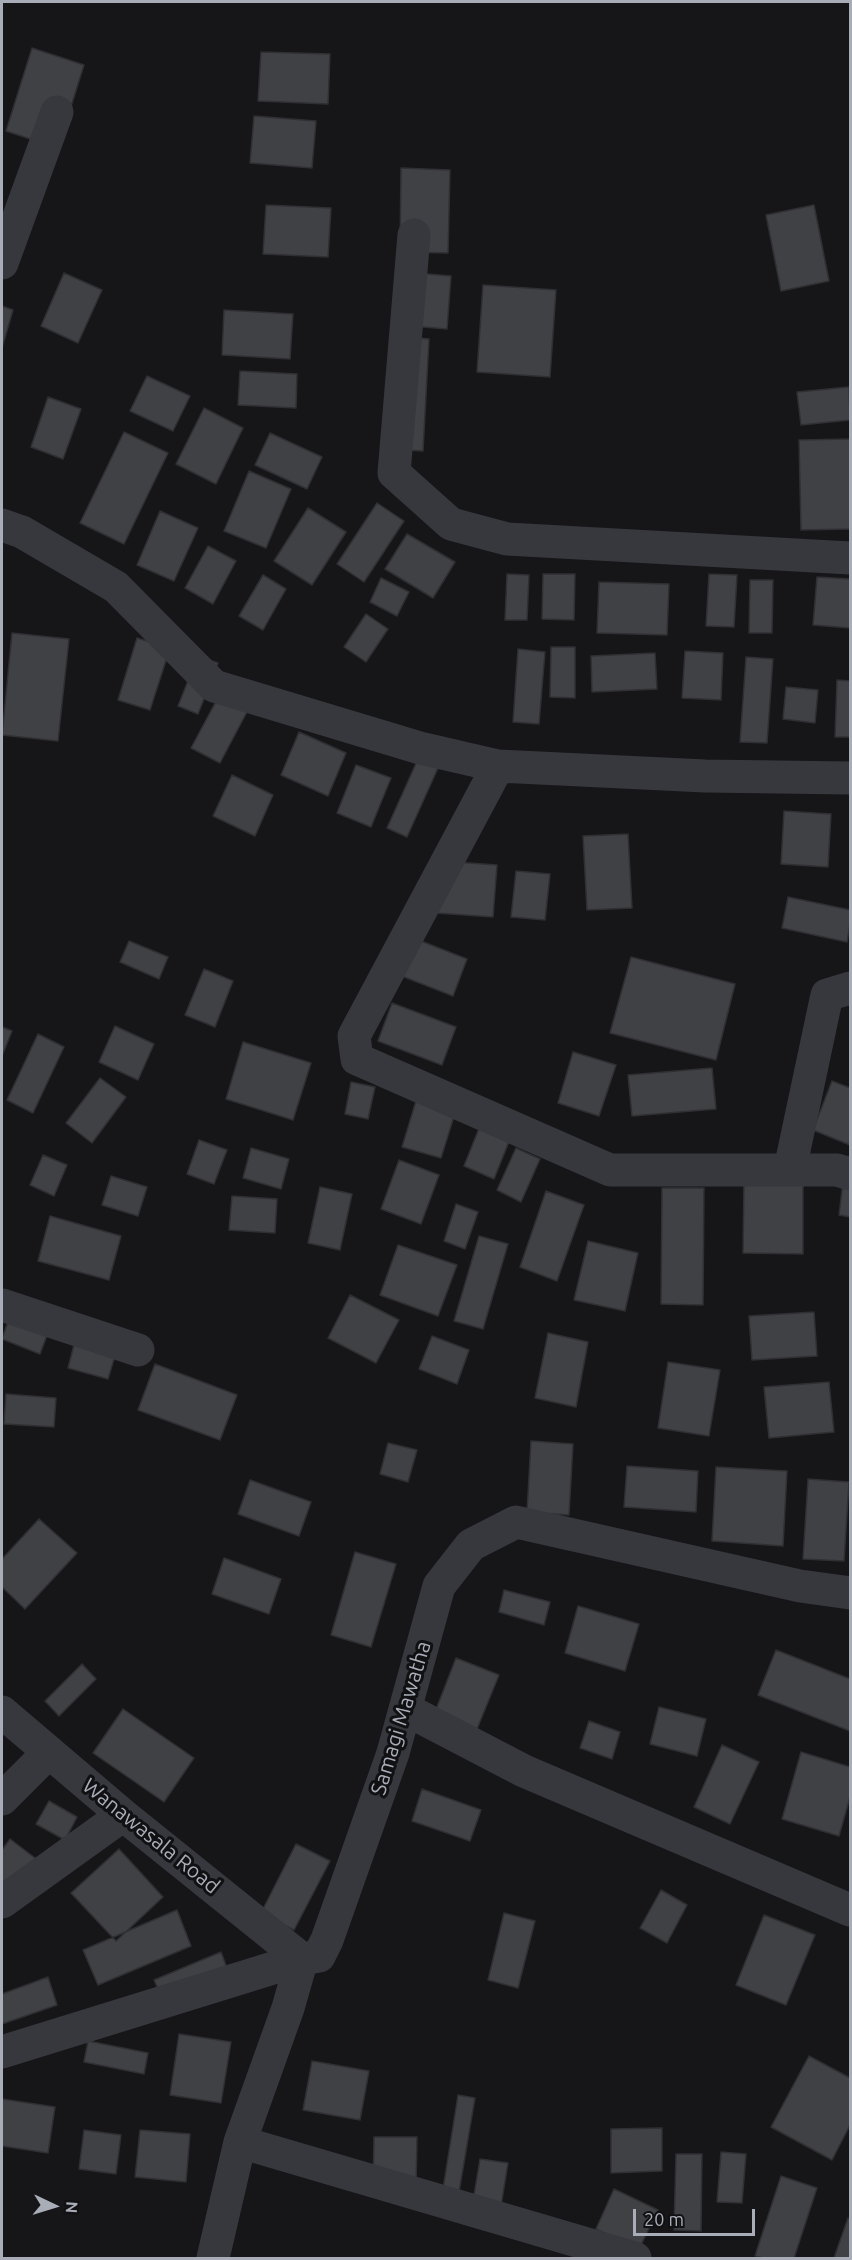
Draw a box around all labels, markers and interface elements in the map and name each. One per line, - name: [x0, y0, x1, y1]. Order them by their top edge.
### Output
- street label: Samagi Mawatha: [366, 1638, 436, 1798]
- street label: Wanawasala Road: [77, 1773, 225, 1899]
- north arrow: [24, 2176, 84, 2236]
- scale bar: [636, 2197, 758, 2235]
- text: N: [63, 2201, 81, 2214]
- text: 20 m: [644, 2209, 684, 2229]

